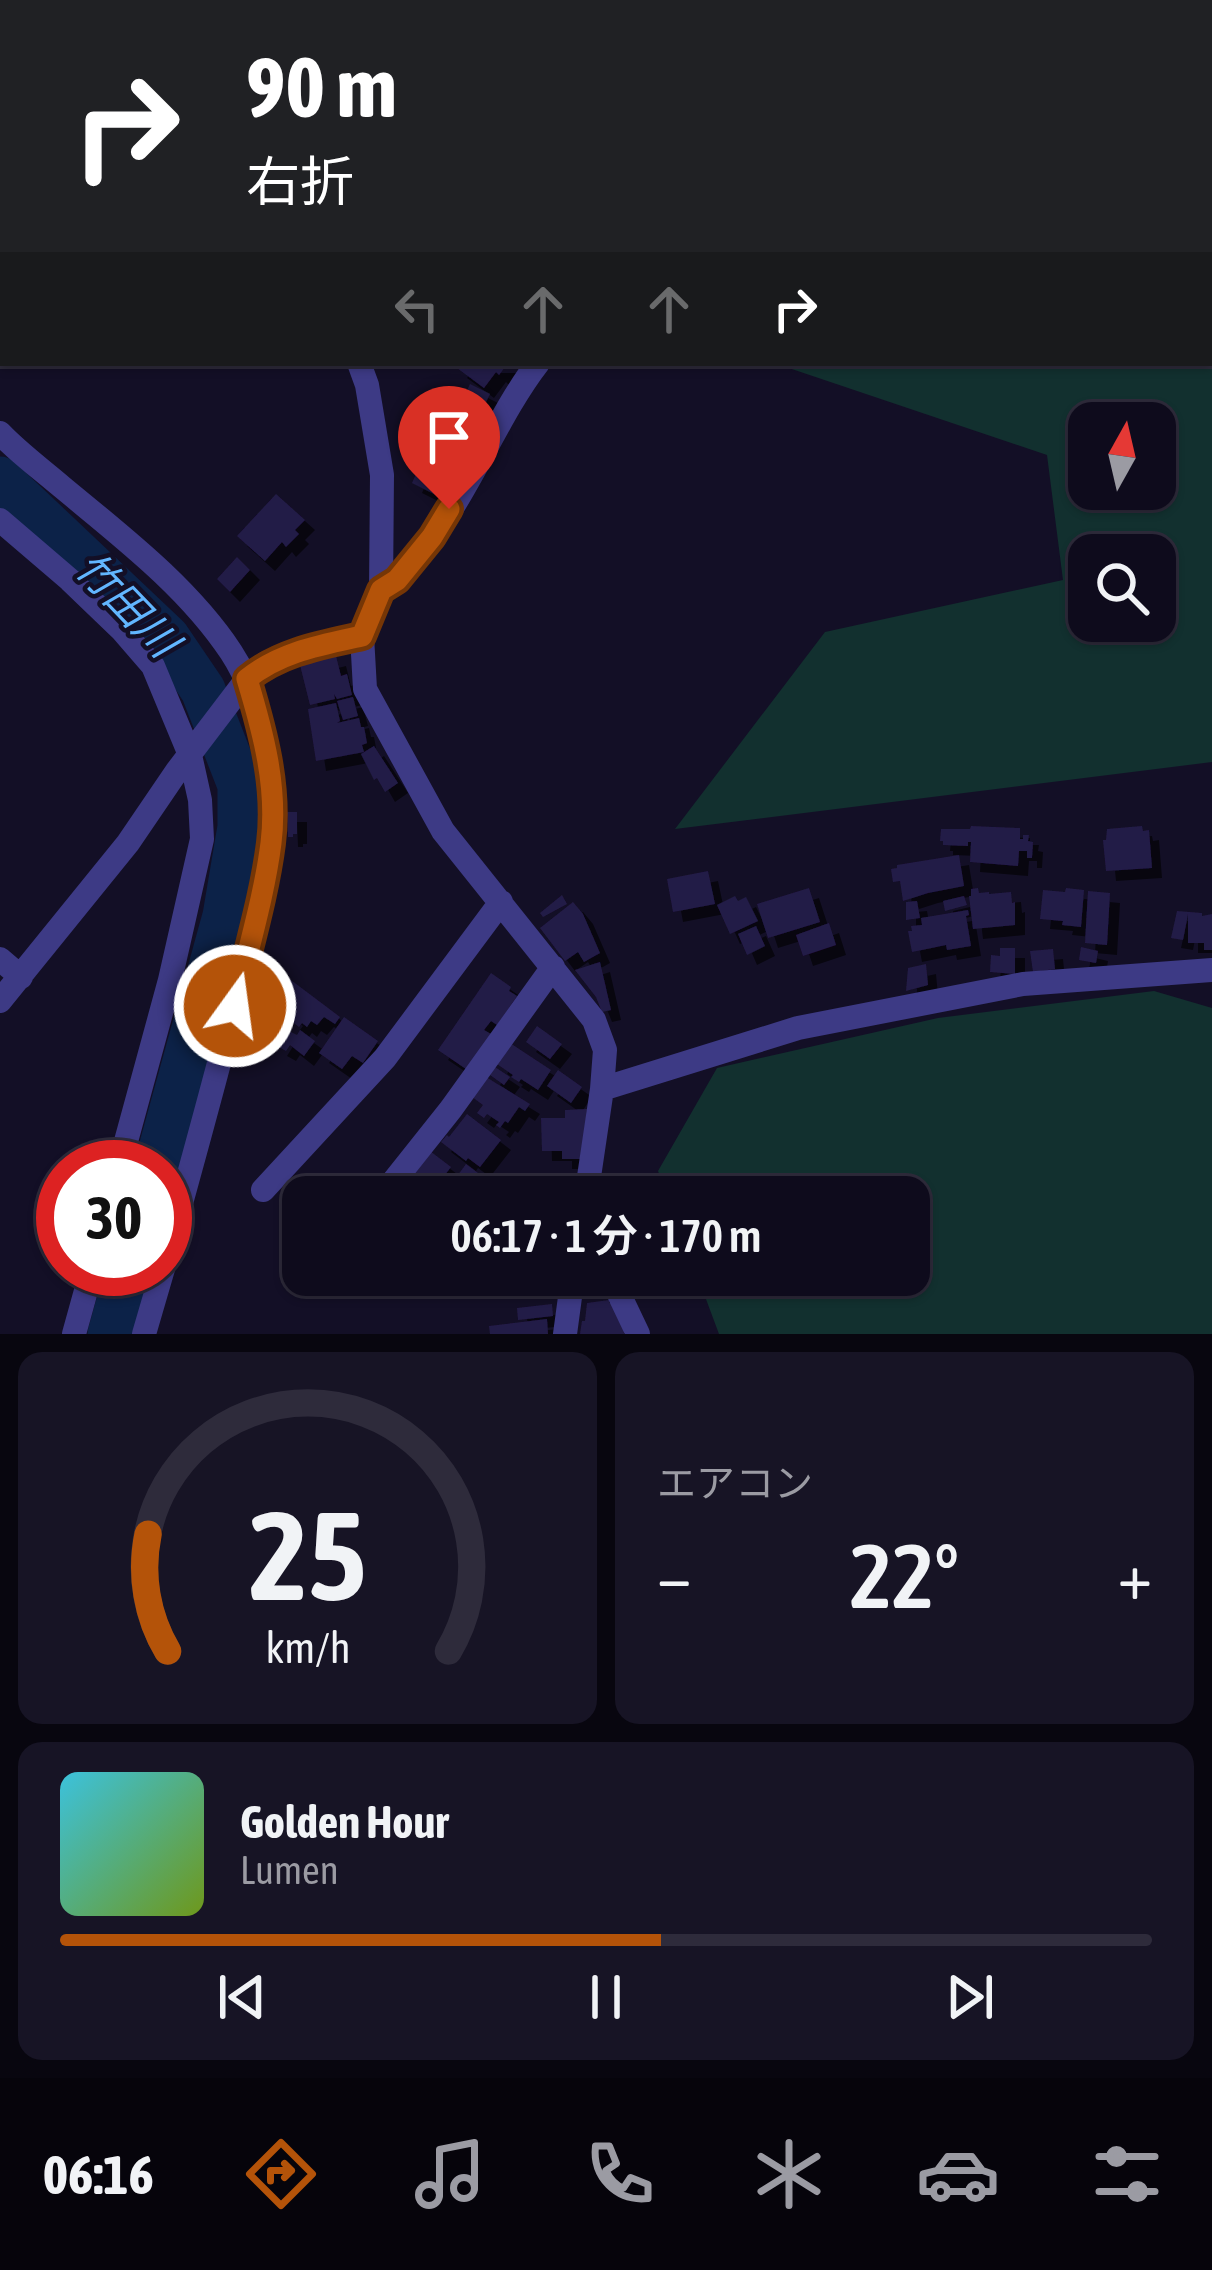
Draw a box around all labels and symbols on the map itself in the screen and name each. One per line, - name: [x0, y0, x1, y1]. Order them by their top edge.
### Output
- pin: [398, 386, 500, 509]
- north arrow: [1068, 402, 1176, 510]
- water label: 竹田川: [66, 542, 191, 669]
- position arrow: [172, 943, 298, 1069]
- speed limit sign: 30: [36, 1140, 192, 1296]

